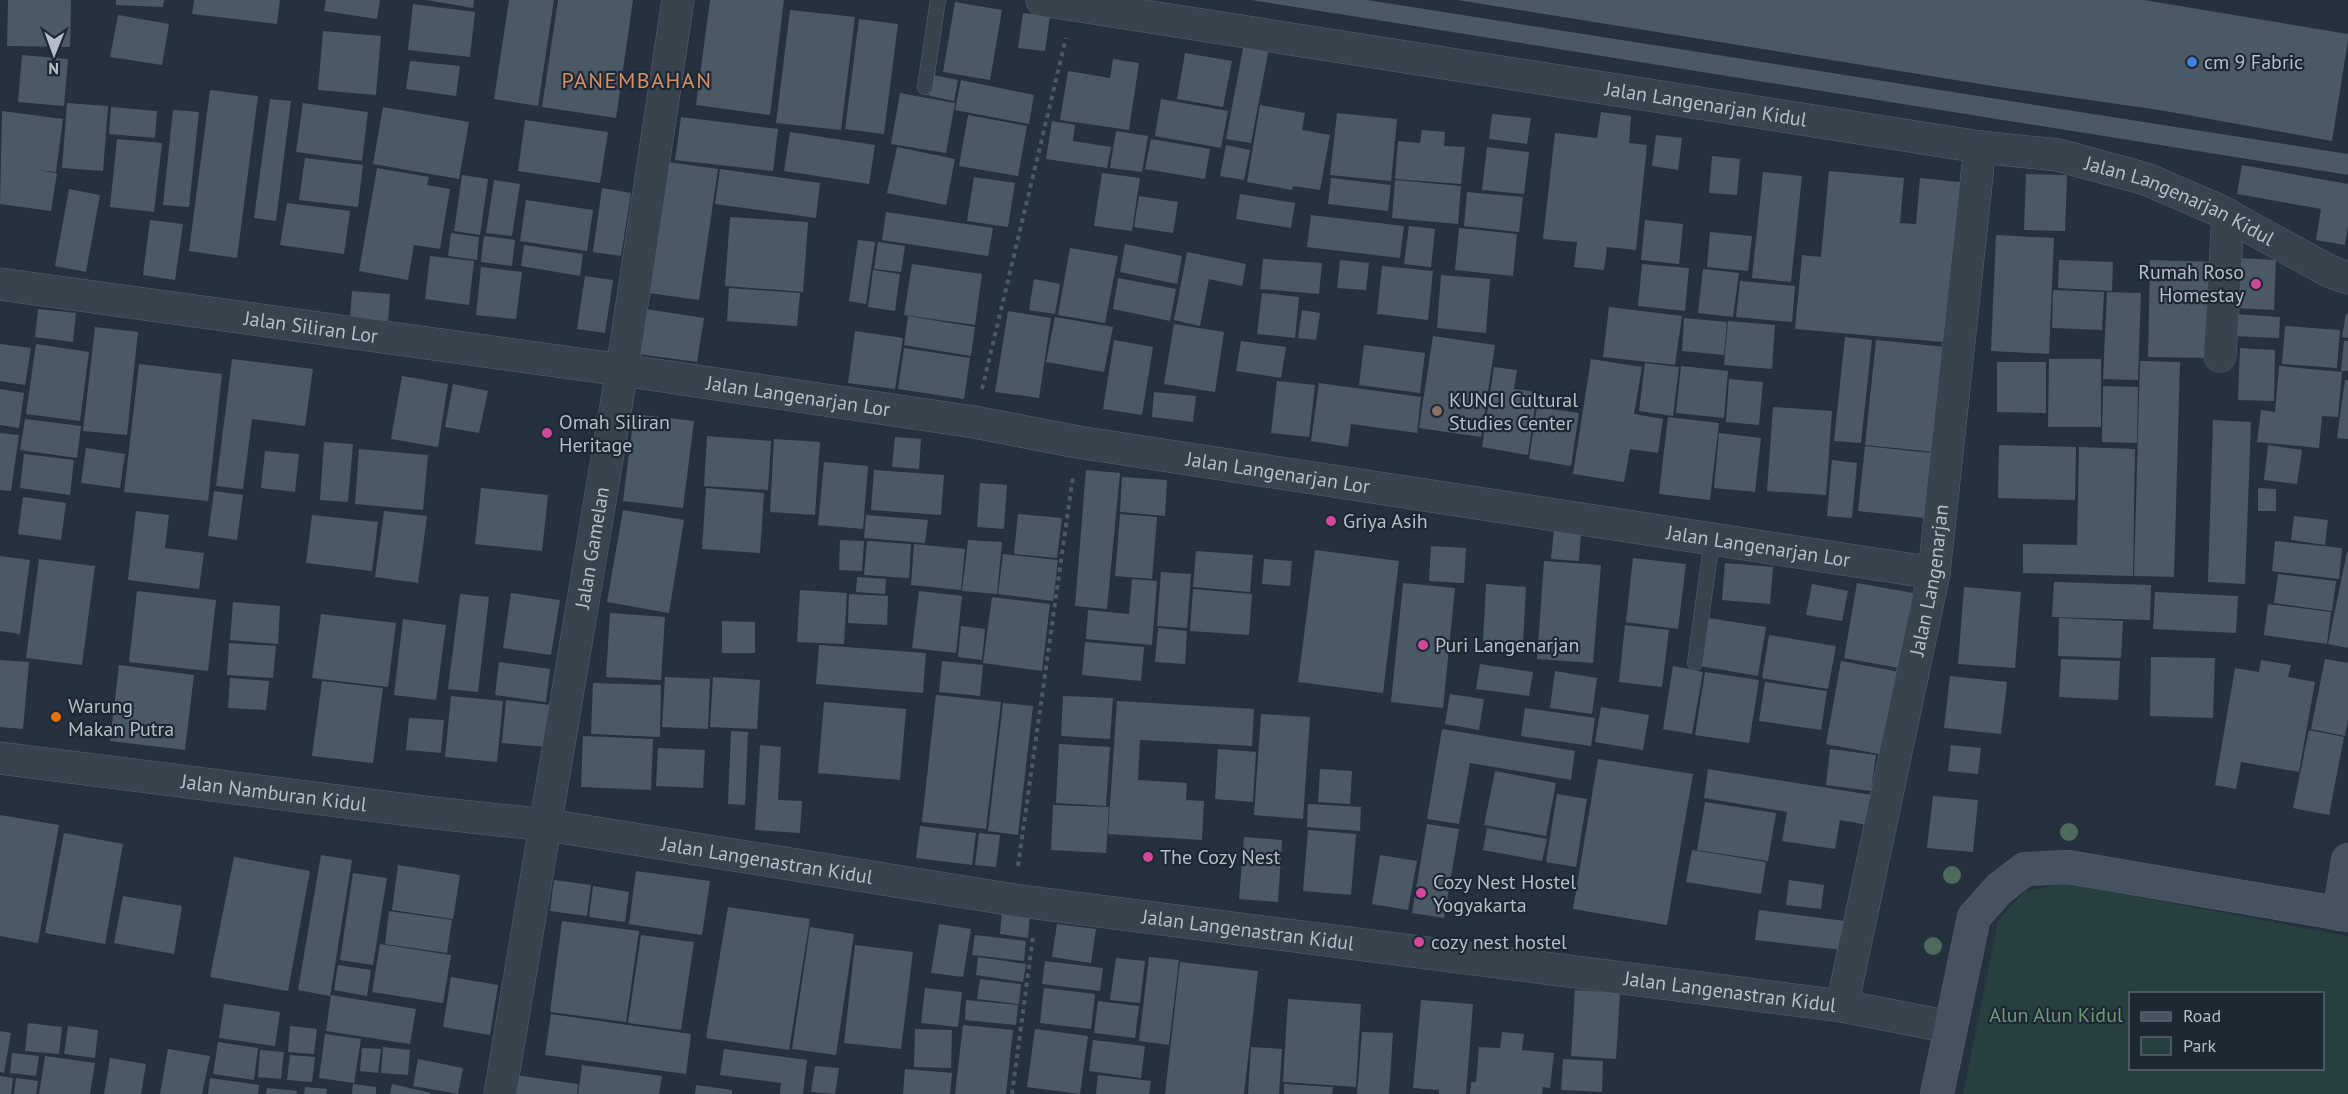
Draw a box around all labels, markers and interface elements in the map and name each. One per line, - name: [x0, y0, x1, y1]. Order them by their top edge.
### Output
- north arrow: [24, 24, 84, 84]
- place label: cm 9 Fabric: [2204, 49, 2303, 75]
- marker: cm 9 Fabric: [2185, 55, 2199, 69]
- text: N: [48, 59, 59, 79]
- district label: PANEMBAHAN: [562, 66, 712, 94]
- street label: Jalan Langenarjan Kidul: [1602, 75, 1809, 133]
- street label: Jalan Langenarjan Kidul: [2081, 150, 2279, 252]
- place label: Rumah Roso Homestay: [2138, 259, 2245, 308]
- marker: Rumah Roso Homestay: [2249, 277, 2263, 291]
- street label: Jalan Siliran Lor: [242, 305, 380, 349]
- street label: Jalan Langenarjan Lor: [704, 369, 892, 422]
- place label: KUNCI Cultural Studies Center: [1449, 387, 1578, 436]
- marker: KUNCI Cultural Studies Center: [1430, 404, 1444, 418]
- place label: Omah Siliran Heritage: [559, 409, 670, 458]
- marker: Omah Siliran Heritage: [540, 426, 554, 440]
- street label: Jalan Langenarjan Lor: [1183, 446, 1372, 500]
- street label: Jalan Gamelan: [569, 485, 615, 612]
- street label: Jalan Langenarjan: [1904, 503, 1954, 659]
- place label: Griya Asih: [1343, 508, 1428, 534]
- marker: Griya Asih: [1324, 514, 1338, 528]
- street label: Jalan Langenarjan Lor: [1664, 519, 1852, 573]
- place label: Puri Langenarjan: [1435, 632, 1579, 658]
- marker: Puri Langenarjan: [1416, 638, 1430, 652]
- place label: Warung Makan Putra: [68, 693, 174, 742]
- marker: Warung Makan Putra: [49, 710, 63, 724]
- street label: Jalan Namburan Kidul: [178, 768, 368, 817]
- street label: Jalan Langenastran Kidul: [659, 830, 875, 890]
- place label: The Cozy Nest: [1160, 844, 1280, 870]
- marker: The Cozy Nest: [1141, 850, 1155, 864]
- place label: Cozy Nest Hostel Yogyakarta: [1433, 869, 1576, 918]
- marker: Cozy Nest Hostel Yogyakarta: [1414, 886, 1428, 900]
- street label: Jalan Langenastran Kidul: [1139, 903, 1356, 956]
- place label: cozy nest hostel: [1431, 929, 1567, 955]
- marker: cozy nest hostel: [1412, 935, 1426, 949]
- street label: Jalan Langenastran Kidul: [1621, 965, 1838, 1018]
- legend: [2129, 992, 2324, 1070]
- park label: Alun Alun Kidul: [1989, 1002, 2123, 1028]
- text: Road: [2183, 1004, 2221, 1027]
- text: Park: [2183, 1034, 2216, 1057]

